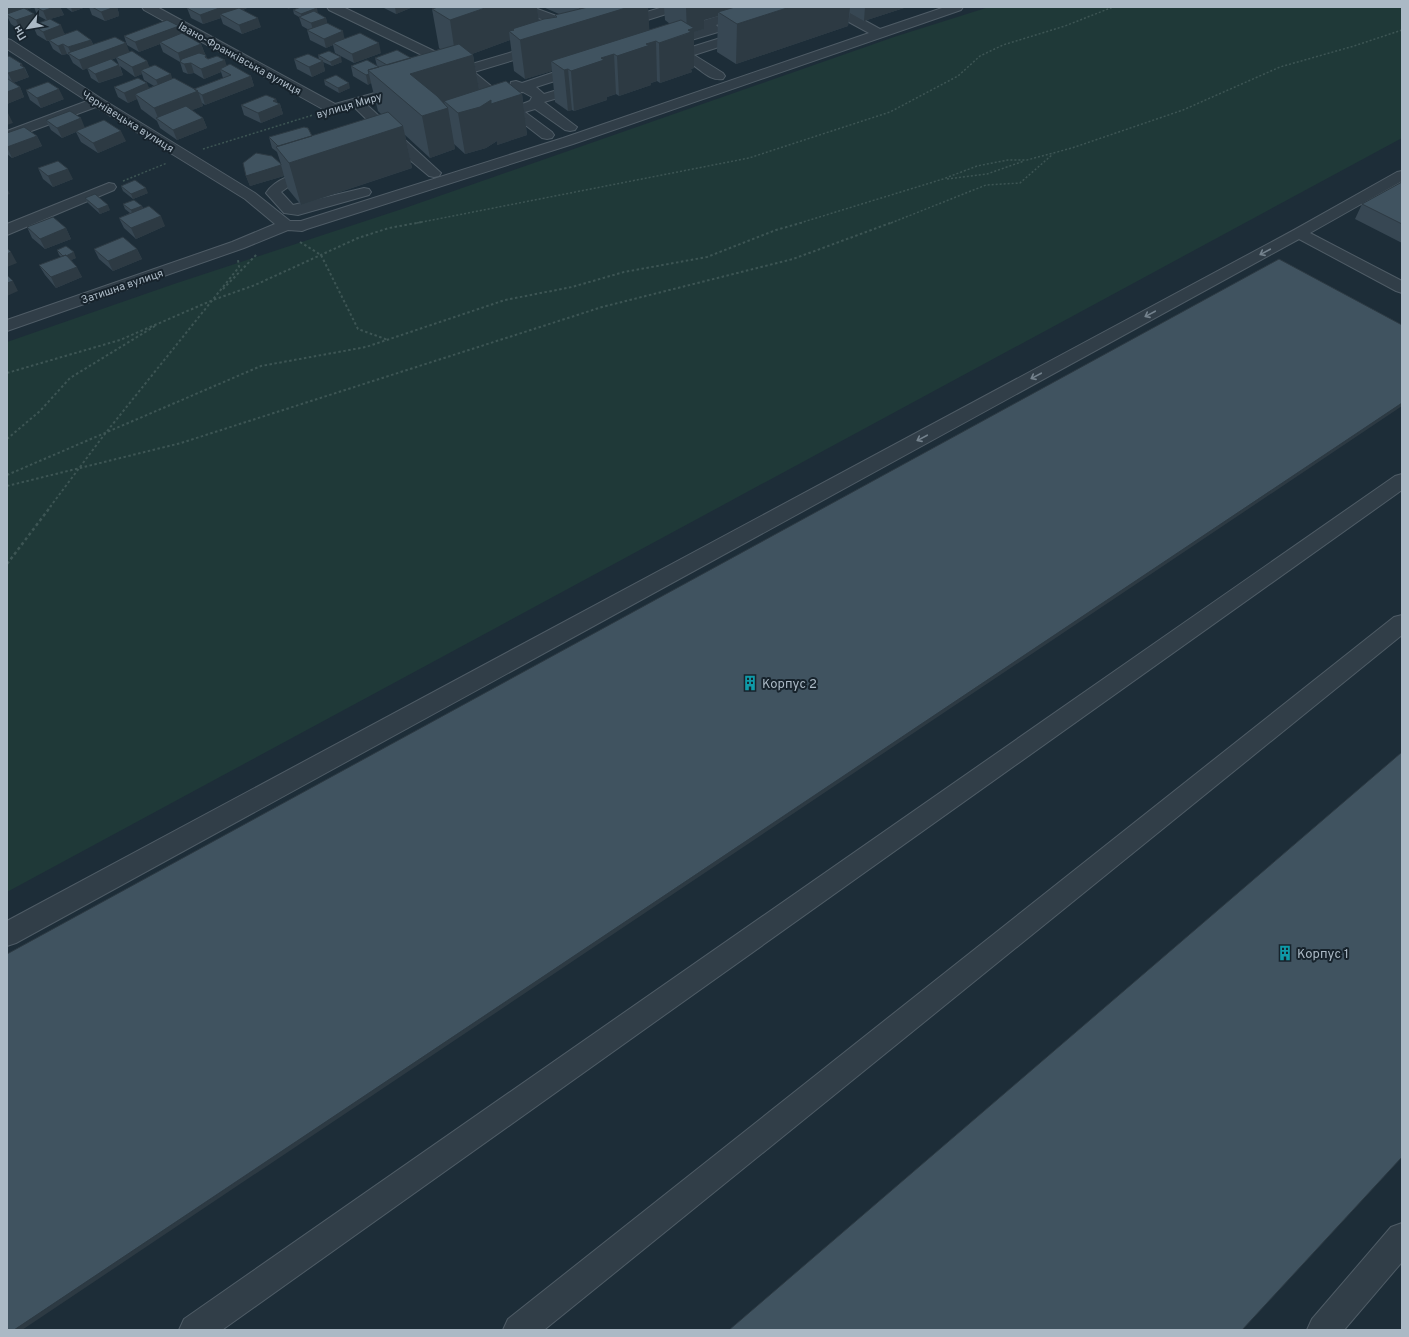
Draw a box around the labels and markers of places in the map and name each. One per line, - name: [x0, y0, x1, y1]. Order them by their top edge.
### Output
- building icon: Корпус 2: [741, 674, 759, 692]
- place label: Корпус 2: [762, 677, 817, 693]
- building icon: Корпус 1: [1276, 944, 1294, 962]
- place label: Корпус 1: [1297, 947, 1349, 963]

